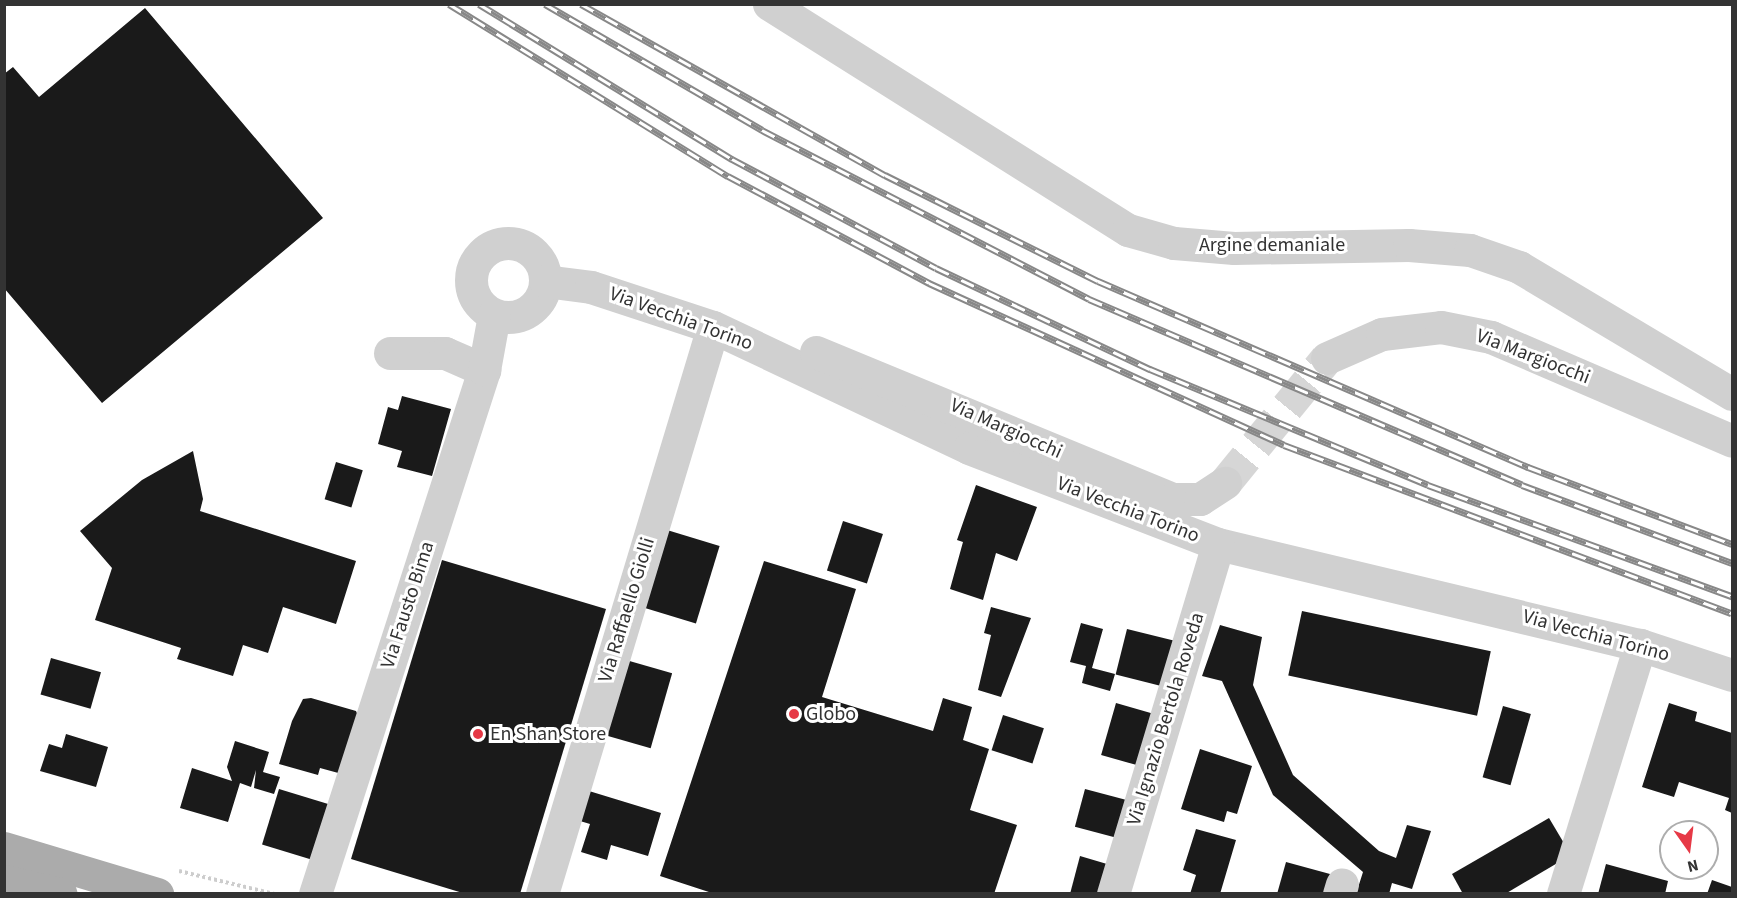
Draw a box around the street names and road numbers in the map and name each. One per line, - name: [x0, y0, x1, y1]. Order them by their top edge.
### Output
- street label: Argine demaniale: [1199, 233, 1345, 257]
- street label: Via Vecchia Torino: [606, 282, 756, 356]
- street label: Via Margiocchi: [1473, 324, 1593, 390]
- street label: Via Margiocchi: [946, 394, 1066, 464]
- street label: Via Vecchia Torino: [1053, 472, 1203, 548]
- street label: Via Raffaello Giolli: [594, 535, 660, 685]
- street label: Via Fausto Bima: [376, 538, 440, 672]
- street label: Via Vecchia Torino: [1520, 605, 1672, 667]
- street label: Via Ignazio Bertola Roveda: [1122, 610, 1210, 828]

